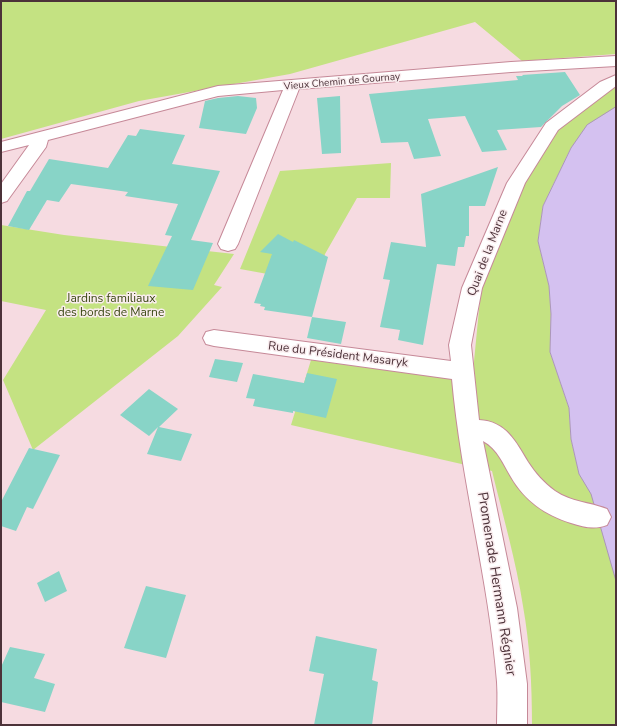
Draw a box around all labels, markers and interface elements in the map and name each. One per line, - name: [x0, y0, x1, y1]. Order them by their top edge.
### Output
- street label: Vieux Chemin de Gournay: [283, 71, 401, 93]
- street label: Quai de la Marne: [465, 208, 511, 298]
- park label: Jardins familiaux des bords de Marne: [58, 292, 164, 320]
- street label: Rue du Président Masaryk: [267, 339, 409, 371]
- street label: Promenade Hermann Régnier: [473, 491, 519, 677]

